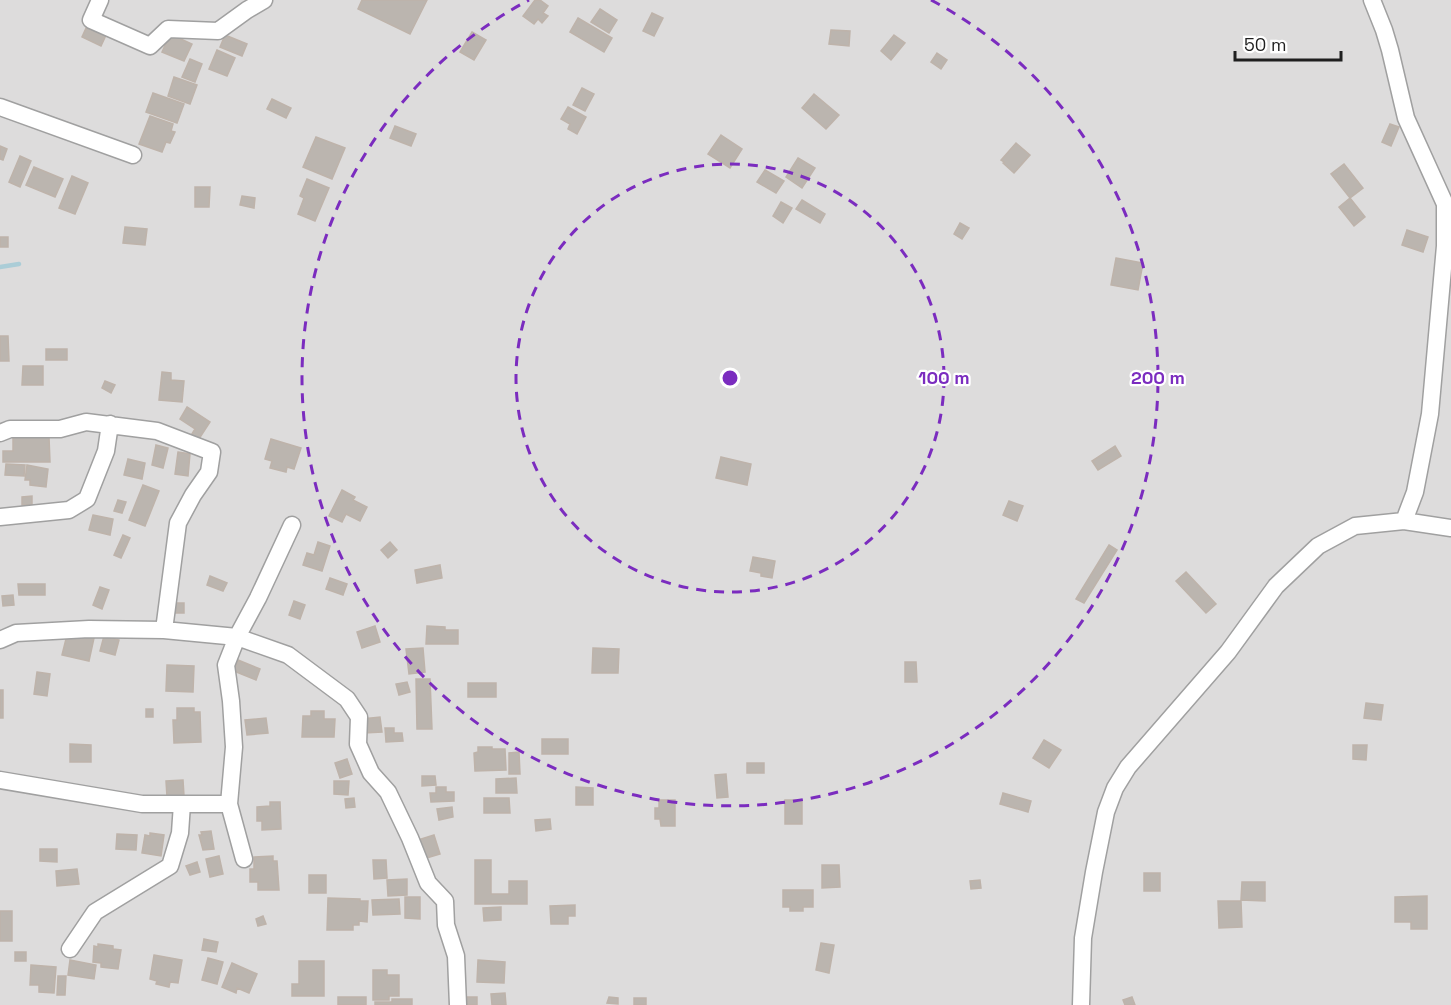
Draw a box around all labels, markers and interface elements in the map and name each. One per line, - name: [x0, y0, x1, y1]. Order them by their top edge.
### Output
- scale bar: [1235, 24, 1342, 62]
- text: 50 m: [1244, 33, 1286, 56]
- text: 100 m: [918, 366, 970, 389]
- text: 200 m: [1131, 366, 1185, 389]
- centre of rings: [720, 368, 740, 388]

